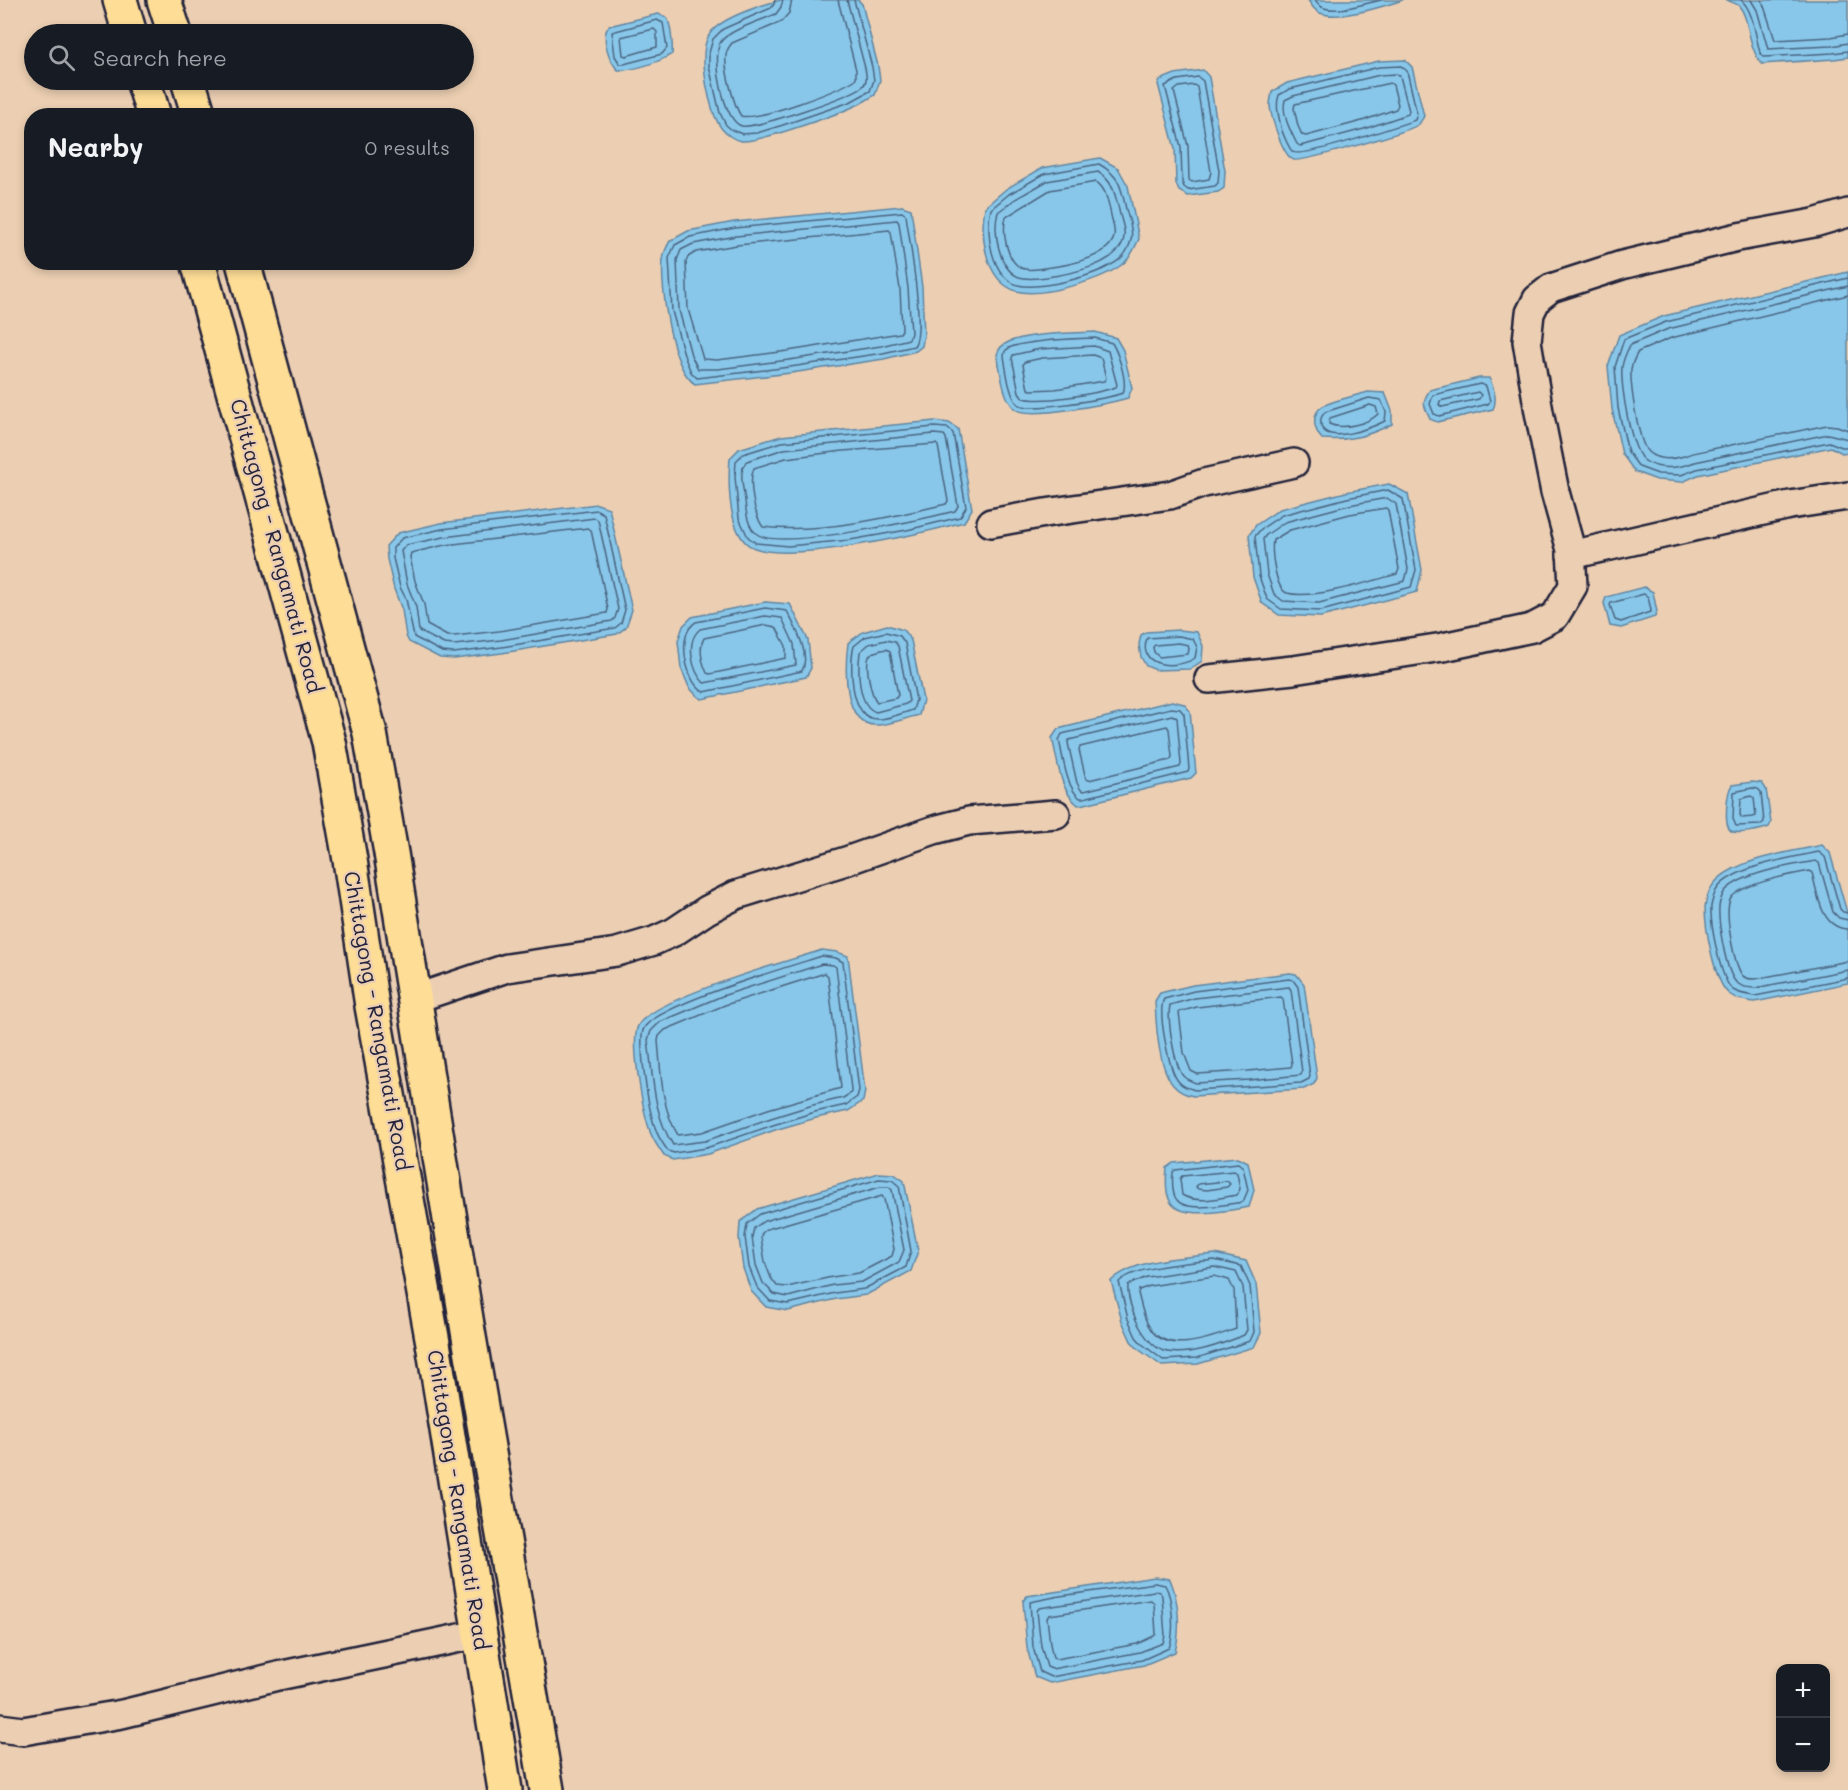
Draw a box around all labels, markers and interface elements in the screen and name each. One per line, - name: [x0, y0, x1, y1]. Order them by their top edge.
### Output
- search box: [24, 24, 474, 90]
- icon: search: [45, 41, 78, 74]
- text: Search here: [93, 43, 227, 72]
- text: Nearby: [48, 130, 143, 164]
- text: 0 results: [365, 134, 450, 160]
- street label: Chittagong - Rangamati Road: [225, 396, 330, 696]
- street label: Chittagong - Rangamati Road: [339, 869, 418, 1173]
- street label: Chittagong - Rangamati Road: [422, 1348, 497, 1652]
- map controls: [1776, 1664, 1830, 1772]
- button: +: [1776, 1664, 1830, 1718]
- button: −: [1776, 1718, 1830, 1772]

